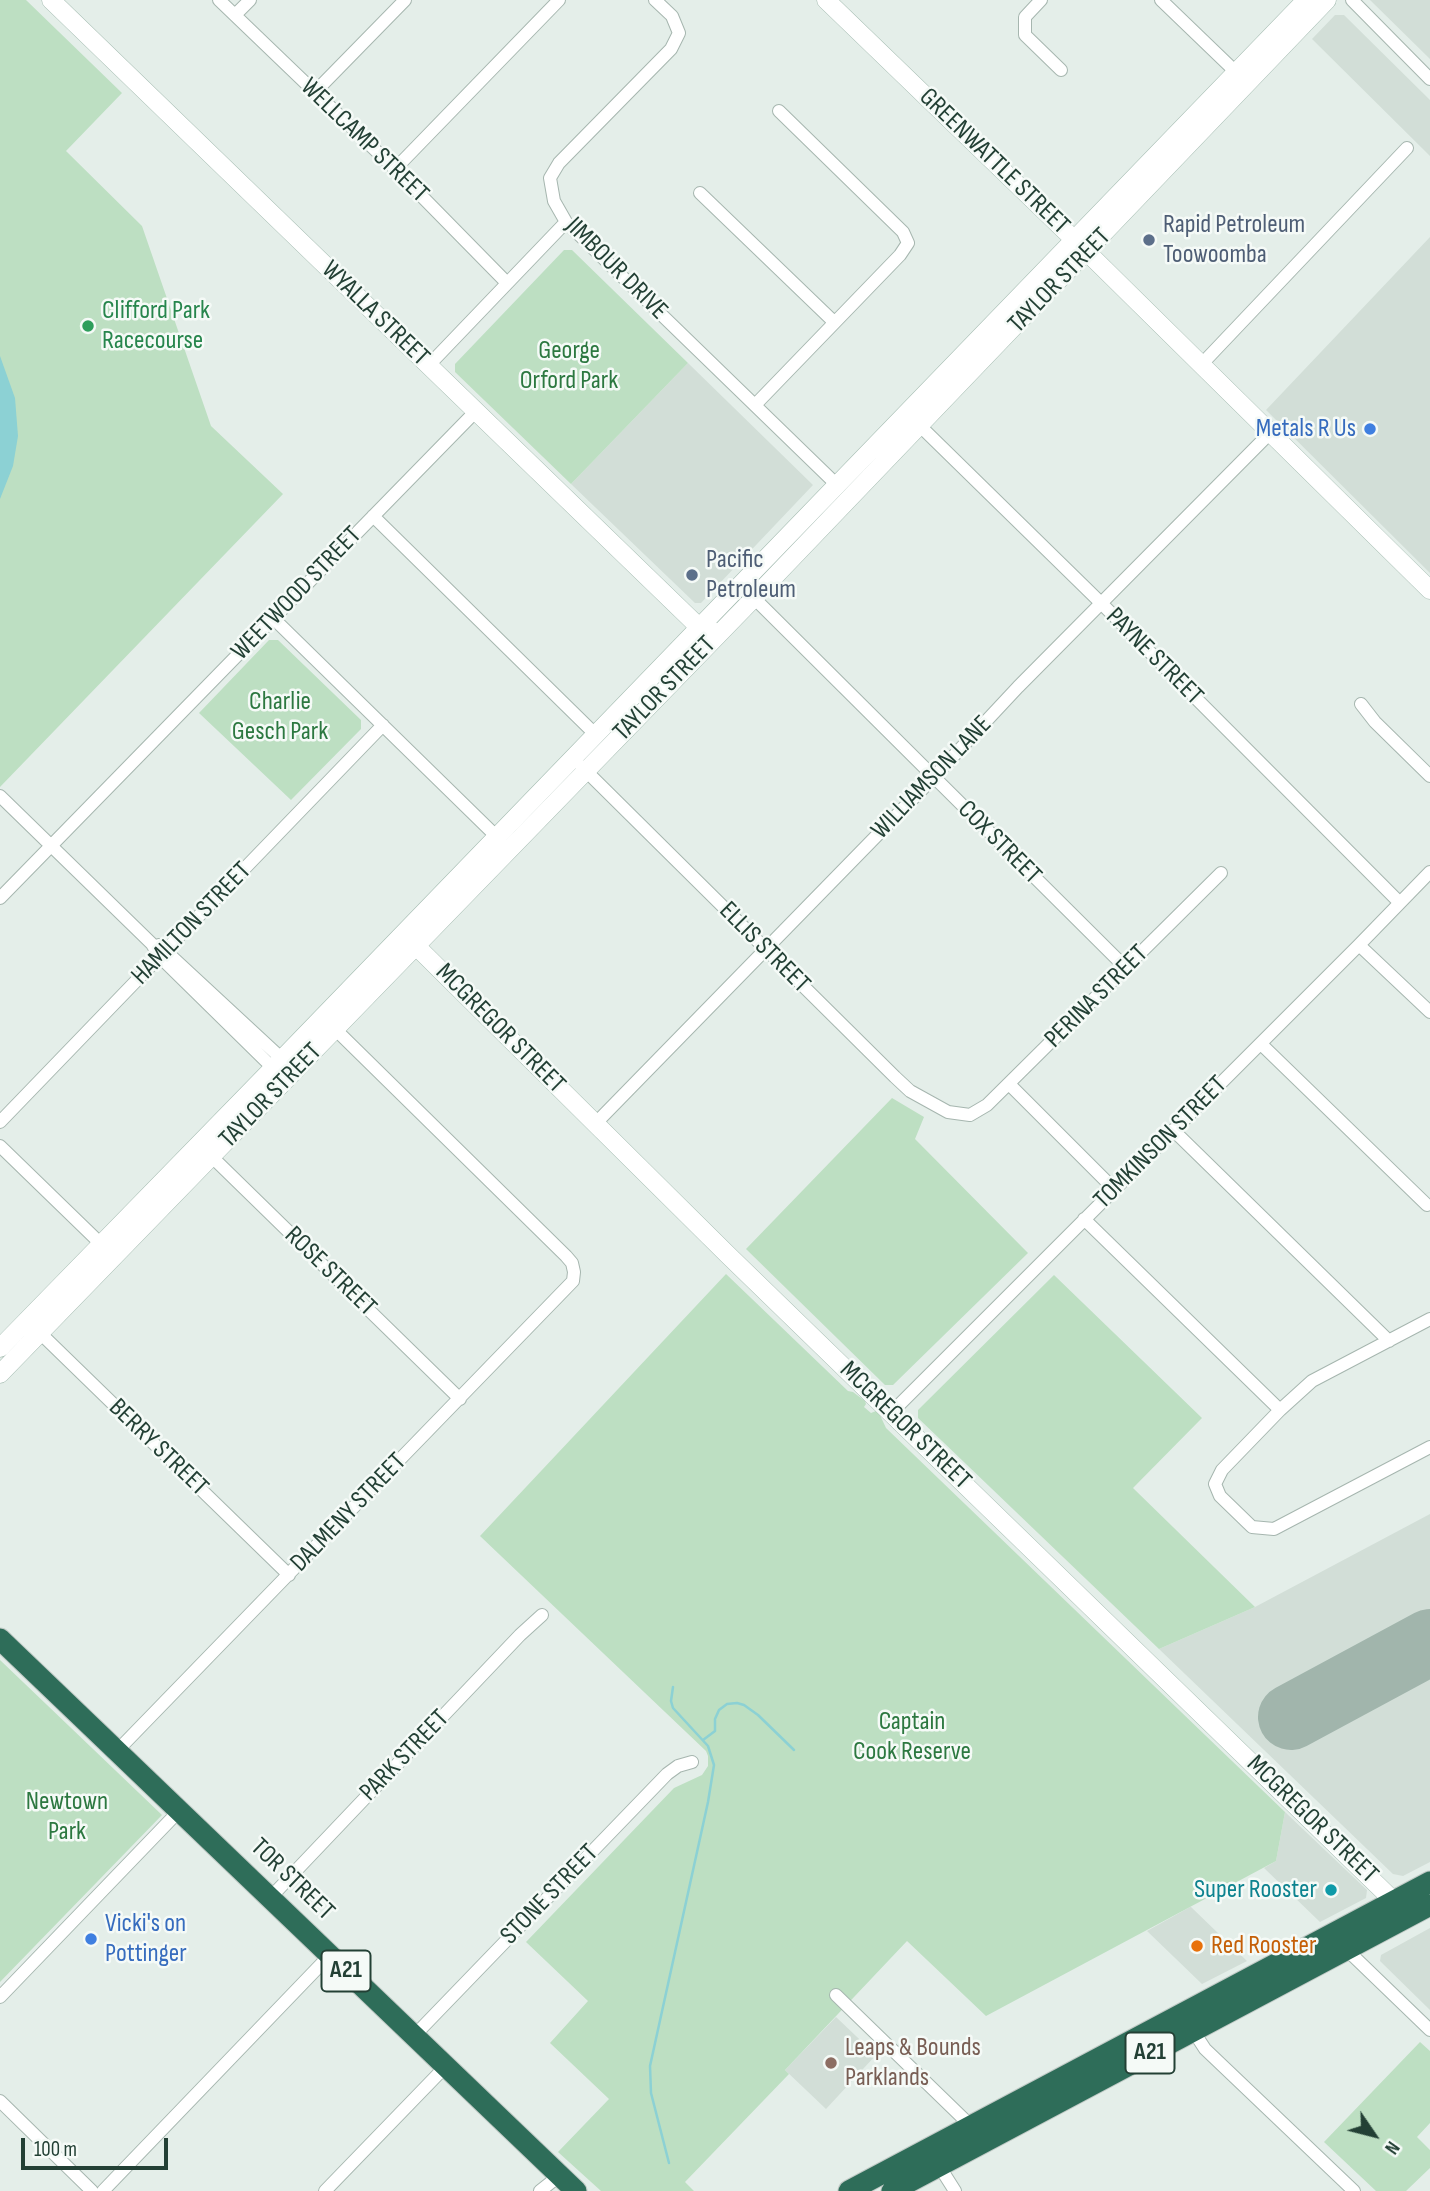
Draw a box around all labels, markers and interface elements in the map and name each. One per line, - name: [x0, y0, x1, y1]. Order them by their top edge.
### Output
- street label: WELLCAMP STREET: [293, 72, 435, 210]
- street label: GREENWATTLE STREET: [912, 82, 1076, 242]
- place label: Rapid Petroleum Toowoomba: [1163, 209, 1305, 270]
- street label: JIMBOUR DRIVE: [558, 211, 674, 327]
- street label: TAYLOR STREET: [1002, 222, 1118, 340]
- marker: Rapid Petroleum Toowoomba: [1141, 232, 1157, 248]
- street label: WYALLA STREET: [314, 255, 436, 373]
- place label: Clifford Park Racecourse: [102, 295, 210, 356]
- marker: Clifford Park Racecourse: [80, 318, 96, 334]
- park label: George Orford Park: [520, 335, 618, 396]
- place label: Metals R Us: [1256, 413, 1356, 445]
- marker: Metals R Us: [1362, 421, 1378, 437]
- street label: WEETWOOD STREET: [225, 521, 369, 667]
- place label: Pacific Petroleum: [706, 544, 796, 606]
- marker: Pacific Petroleum: [684, 567, 700, 583]
- street label: PAYNE STREET: [1099, 602, 1209, 712]
- street label: TAYLOR STREET: [607, 630, 723, 748]
- park label: Charlie Gesch Park: [232, 686, 328, 748]
- street label: WILLIAMSON LANE: [865, 710, 999, 846]
- street label: COX STREET: [951, 795, 1047, 891]
- street label: HAMILTON STREET: [126, 856, 258, 992]
- street label: ELLIS STREET: [712, 896, 816, 1000]
- street label: PERINA STREET: [1039, 939, 1155, 1055]
- street label: MCGREGOR STREET: [429, 958, 571, 1100]
- street label: TAYLOR STREET: [213, 1037, 329, 1155]
- street label: TOMKINSON STREET: [1088, 1070, 1234, 1216]
- street label: ROSE STREET: [277, 1221, 383, 1323]
- street label: MCGREGOR STREET: [833, 1355, 977, 1497]
- street label: BERRY STREET: [102, 1393, 214, 1503]
- street label: DALMENY STREET: [285, 1447, 413, 1579]
- street label: PARK STREET: [354, 1704, 456, 1808]
- park label: Captain Cook Reserve: [853, 1706, 971, 1768]
- street label: MCGREGOR STREET: [1240, 1749, 1384, 1891]
- park label: Newtown Park: [26, 1786, 108, 1848]
- street label: TOR STREET: [244, 1832, 340, 1928]
- street label: STONE STREET: [495, 1838, 605, 1952]
- place label: Super Rooster: [1194, 1874, 1317, 1906]
- marker: Super Rooster: [1323, 1882, 1339, 1898]
- place label: Vicki's on Pottinger: [105, 1908, 187, 1969]
- place label: Red Rooster: [1211, 1930, 1316, 1962]
- marker: Vicki's on Pottinger: [83, 1931, 99, 1947]
- marker: Red Rooster: [1189, 1938, 1205, 1954]
- road number: A21: [322, 1950, 370, 1992]
- place label: Leaps & Bounds Parklands: [845, 2032, 981, 2094]
- road number: A21: [1126, 2032, 1174, 2074]
- marker: Leaps & Bounds Parklands: [823, 2055, 839, 2071]
- north arrow: [1339, 2100, 1409, 2170]
- scale bar: [24, 2124, 172, 2168]
- text: 100 m: [34, 2137, 77, 2162]
- text: N: [1379, 2137, 1404, 2158]

